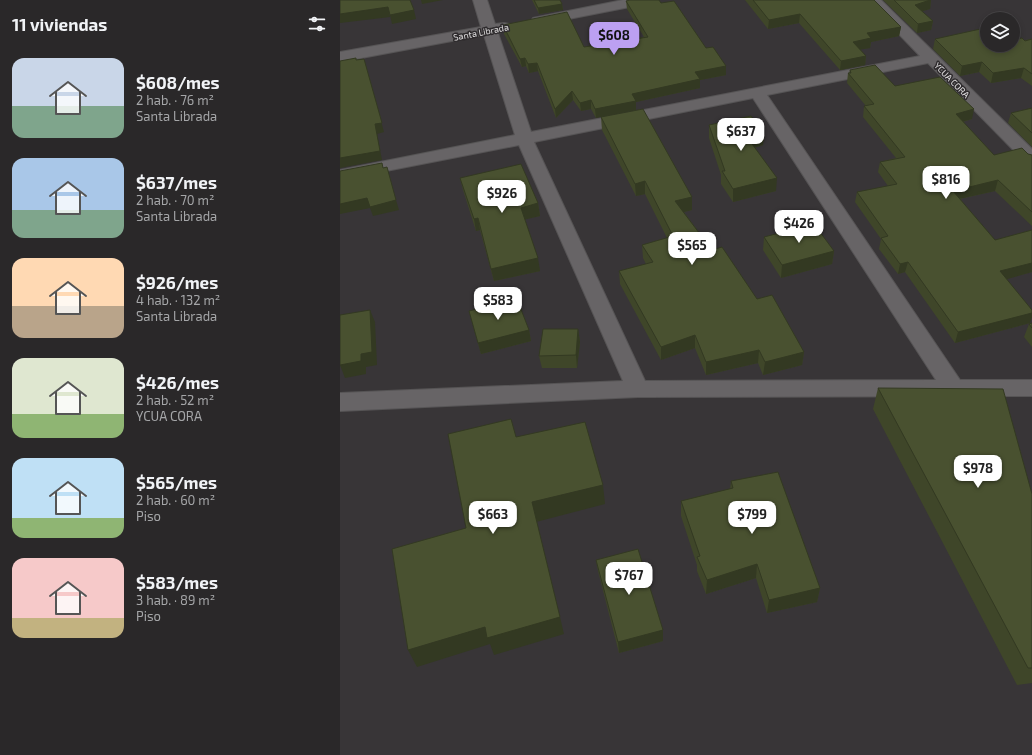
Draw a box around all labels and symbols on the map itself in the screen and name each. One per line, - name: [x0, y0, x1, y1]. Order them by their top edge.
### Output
- street label: Santa Librada: [452, 21, 510, 43]
- pin: $608: [590, 22, 638, 56]
- street label: YCUA CORA: [932, 60, 972, 100]
- pin: $637: [717, 118, 765, 152]
- pin: $816: [922, 166, 970, 200]
- pin: $926: [478, 180, 526, 214]
- pin: $426: [775, 210, 823, 244]
- pin: $565: [668, 232, 716, 266]
- pin: $583: [474, 287, 522, 321]
- pin: $978: [954, 455, 1002, 489]
- pin: $663: [469, 501, 517, 535]
- pin: $799: [728, 501, 776, 535]
- pin: $767: [605, 562, 653, 596]

